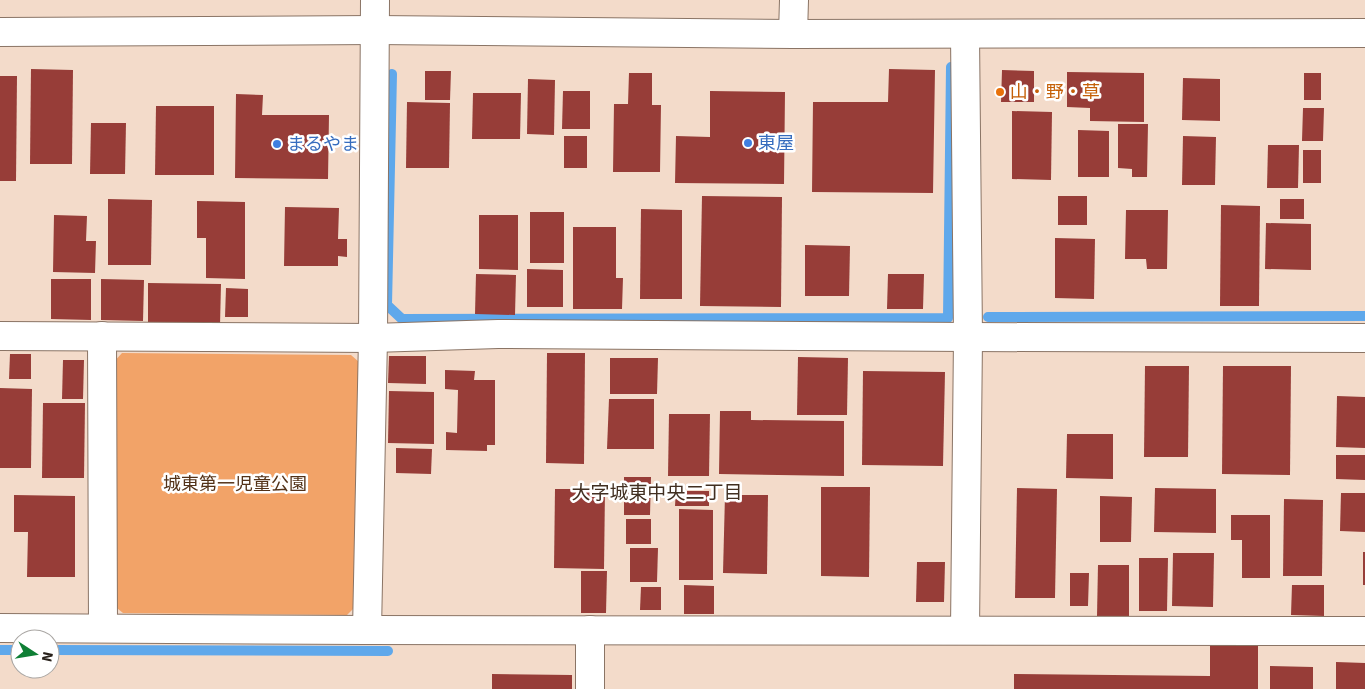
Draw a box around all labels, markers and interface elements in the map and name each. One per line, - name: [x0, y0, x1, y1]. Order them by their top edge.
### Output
- place label: 山・野・草: [1010, 81, 1100, 103]
- marker: 山・野・草: [994, 86, 1006, 98]
- place label: 東屋: [758, 132, 794, 154]
- place label: まるやま: [287, 133, 359, 155]
- marker: 東屋: [742, 137, 754, 149]
- marker: まるやま: [271, 138, 283, 150]
- park label: 城東第一児童公園: [163, 473, 307, 495]
- district label: 大字城東中央二丁目: [571, 481, 743, 505]
- north arrow: [10, 629, 60, 679]
- text: N: [38, 650, 57, 663]

